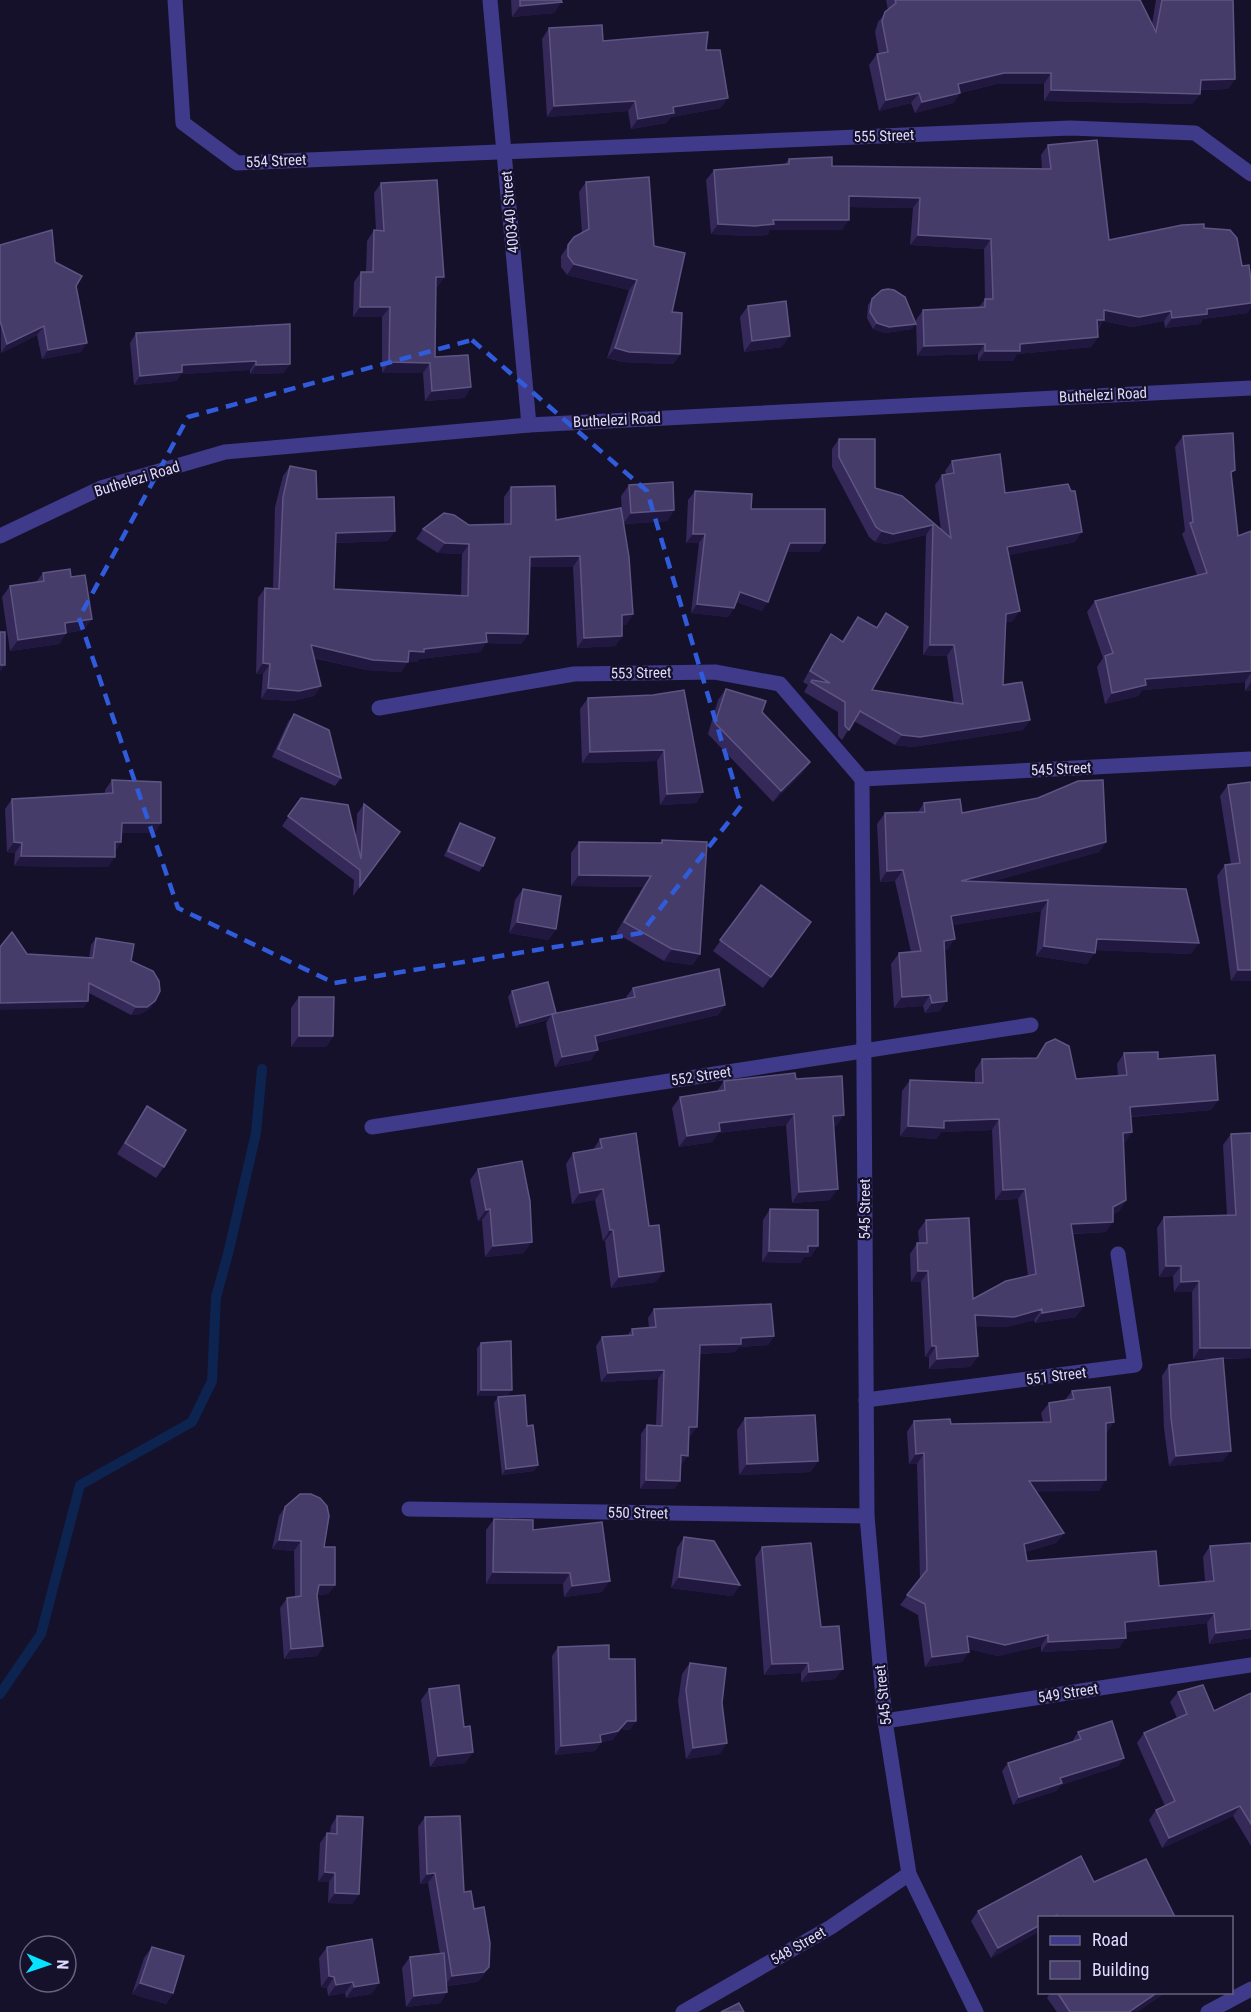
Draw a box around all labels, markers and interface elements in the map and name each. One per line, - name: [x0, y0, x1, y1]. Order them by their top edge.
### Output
- street label: 555 Street: [853, 126, 915, 146]
- street label: 554 Street: [245, 150, 307, 172]
- street label: 400340 Street: [497, 170, 523, 254]
- street label: Buthelezi Road: [1058, 384, 1148, 406]
- street label: Buthelezi Road: [572, 409, 662, 431]
- street label: Buthelezi Road: [92, 457, 182, 501]
- street label: 553 Street: [610, 663, 672, 683]
- street label: 545 Street: [1030, 758, 1092, 780]
- street label: 552 Street: [670, 1062, 732, 1090]
- street label: 545 Street: [856, 1179, 874, 1239]
- street label: 551 Street: [1025, 1363, 1087, 1389]
- street label: 550 Street: [607, 1503, 669, 1523]
- street label: 545 Street: [871, 1664, 895, 1726]
- street label: 549 Street: [1037, 1679, 1099, 1707]
- legend: [1038, 1916, 1233, 1994]
- street label: 548 Street: [767, 1923, 829, 1969]
- text: Road: [1092, 1929, 1128, 1950]
- north arrow: [18, 1934, 78, 1994]
- text: N: [53, 1959, 72, 1970]
- text: Building: [1092, 1959, 1149, 1980]

